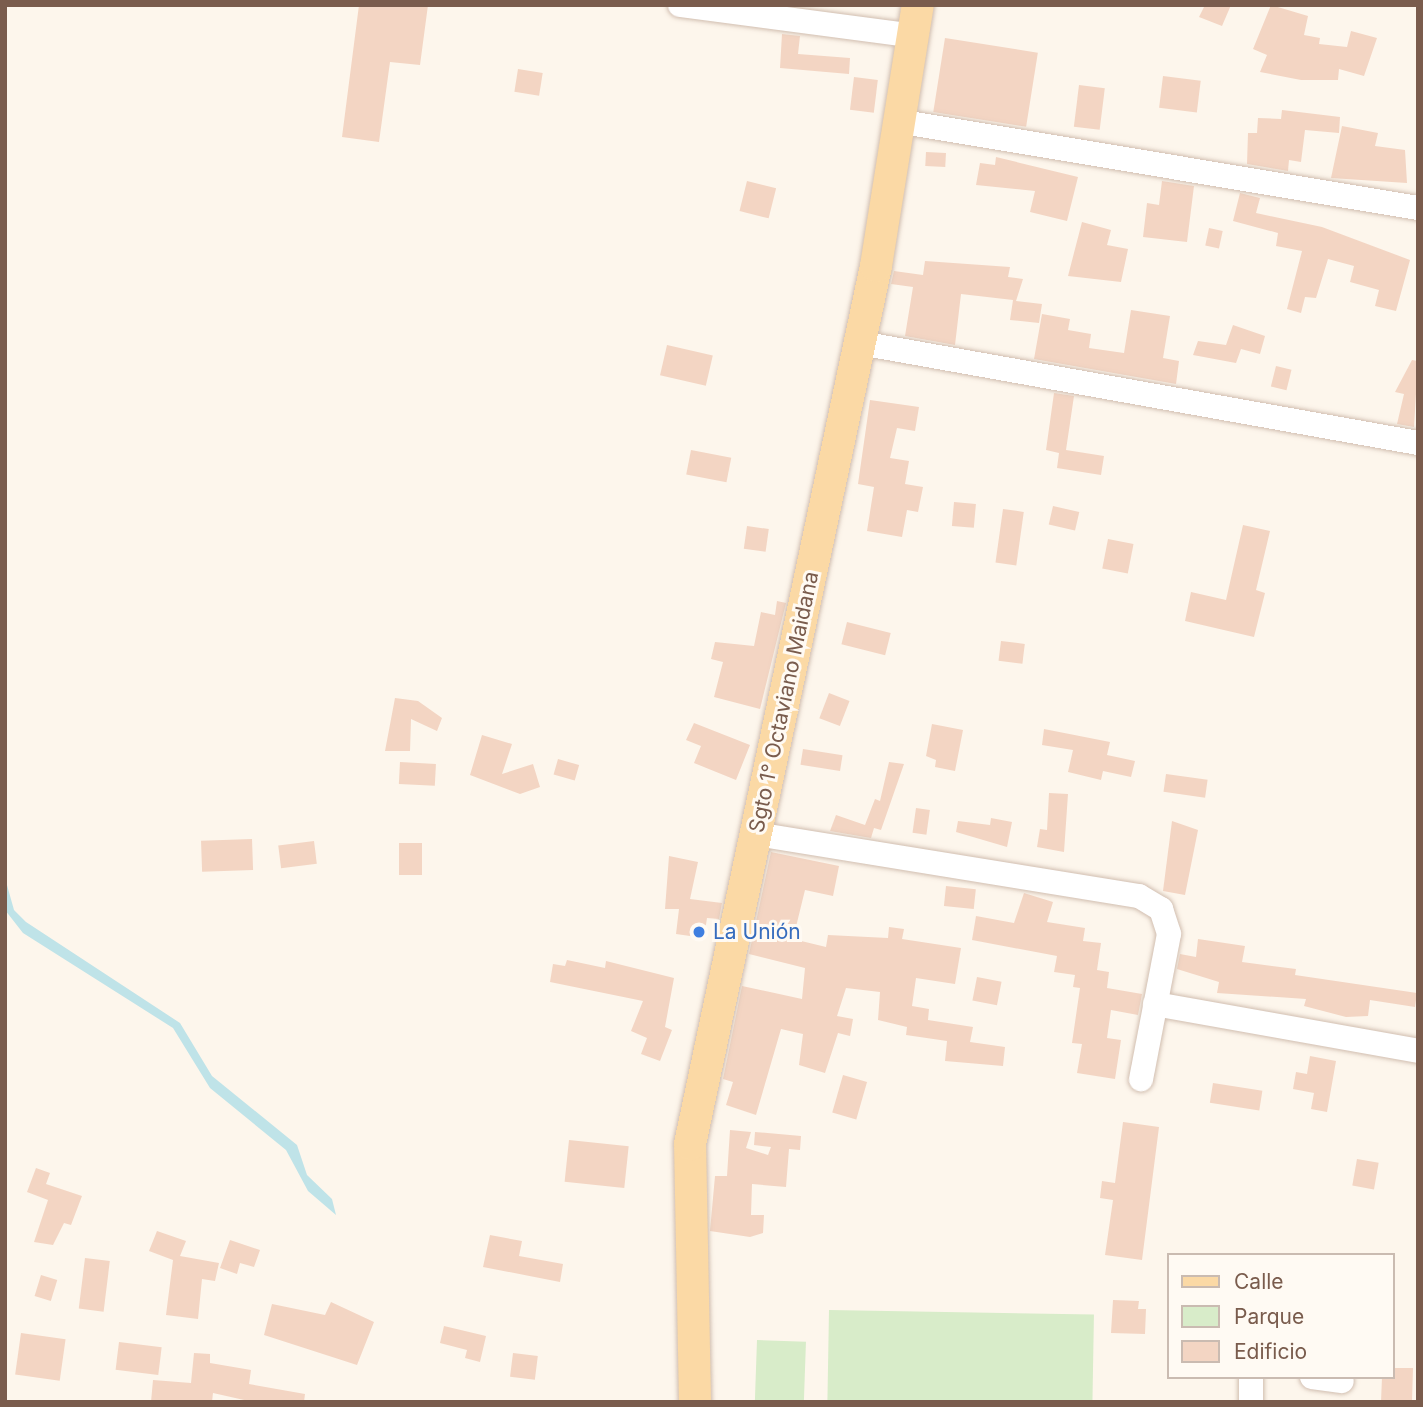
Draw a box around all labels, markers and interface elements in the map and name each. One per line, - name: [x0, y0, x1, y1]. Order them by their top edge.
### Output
- street label: Sgto 1° Octaviano Maidana: [744, 569, 824, 835]
- place label: La Unión: [713, 919, 801, 945]
- marker: La Unión: [691, 924, 707, 940]
- legend: [1168, 1253, 1395, 1379]
- text: Calle: [1234, 1269, 1284, 1294]
- text: Parque: [1234, 1304, 1304, 1329]
- text: Edificio: [1234, 1339, 1307, 1364]

